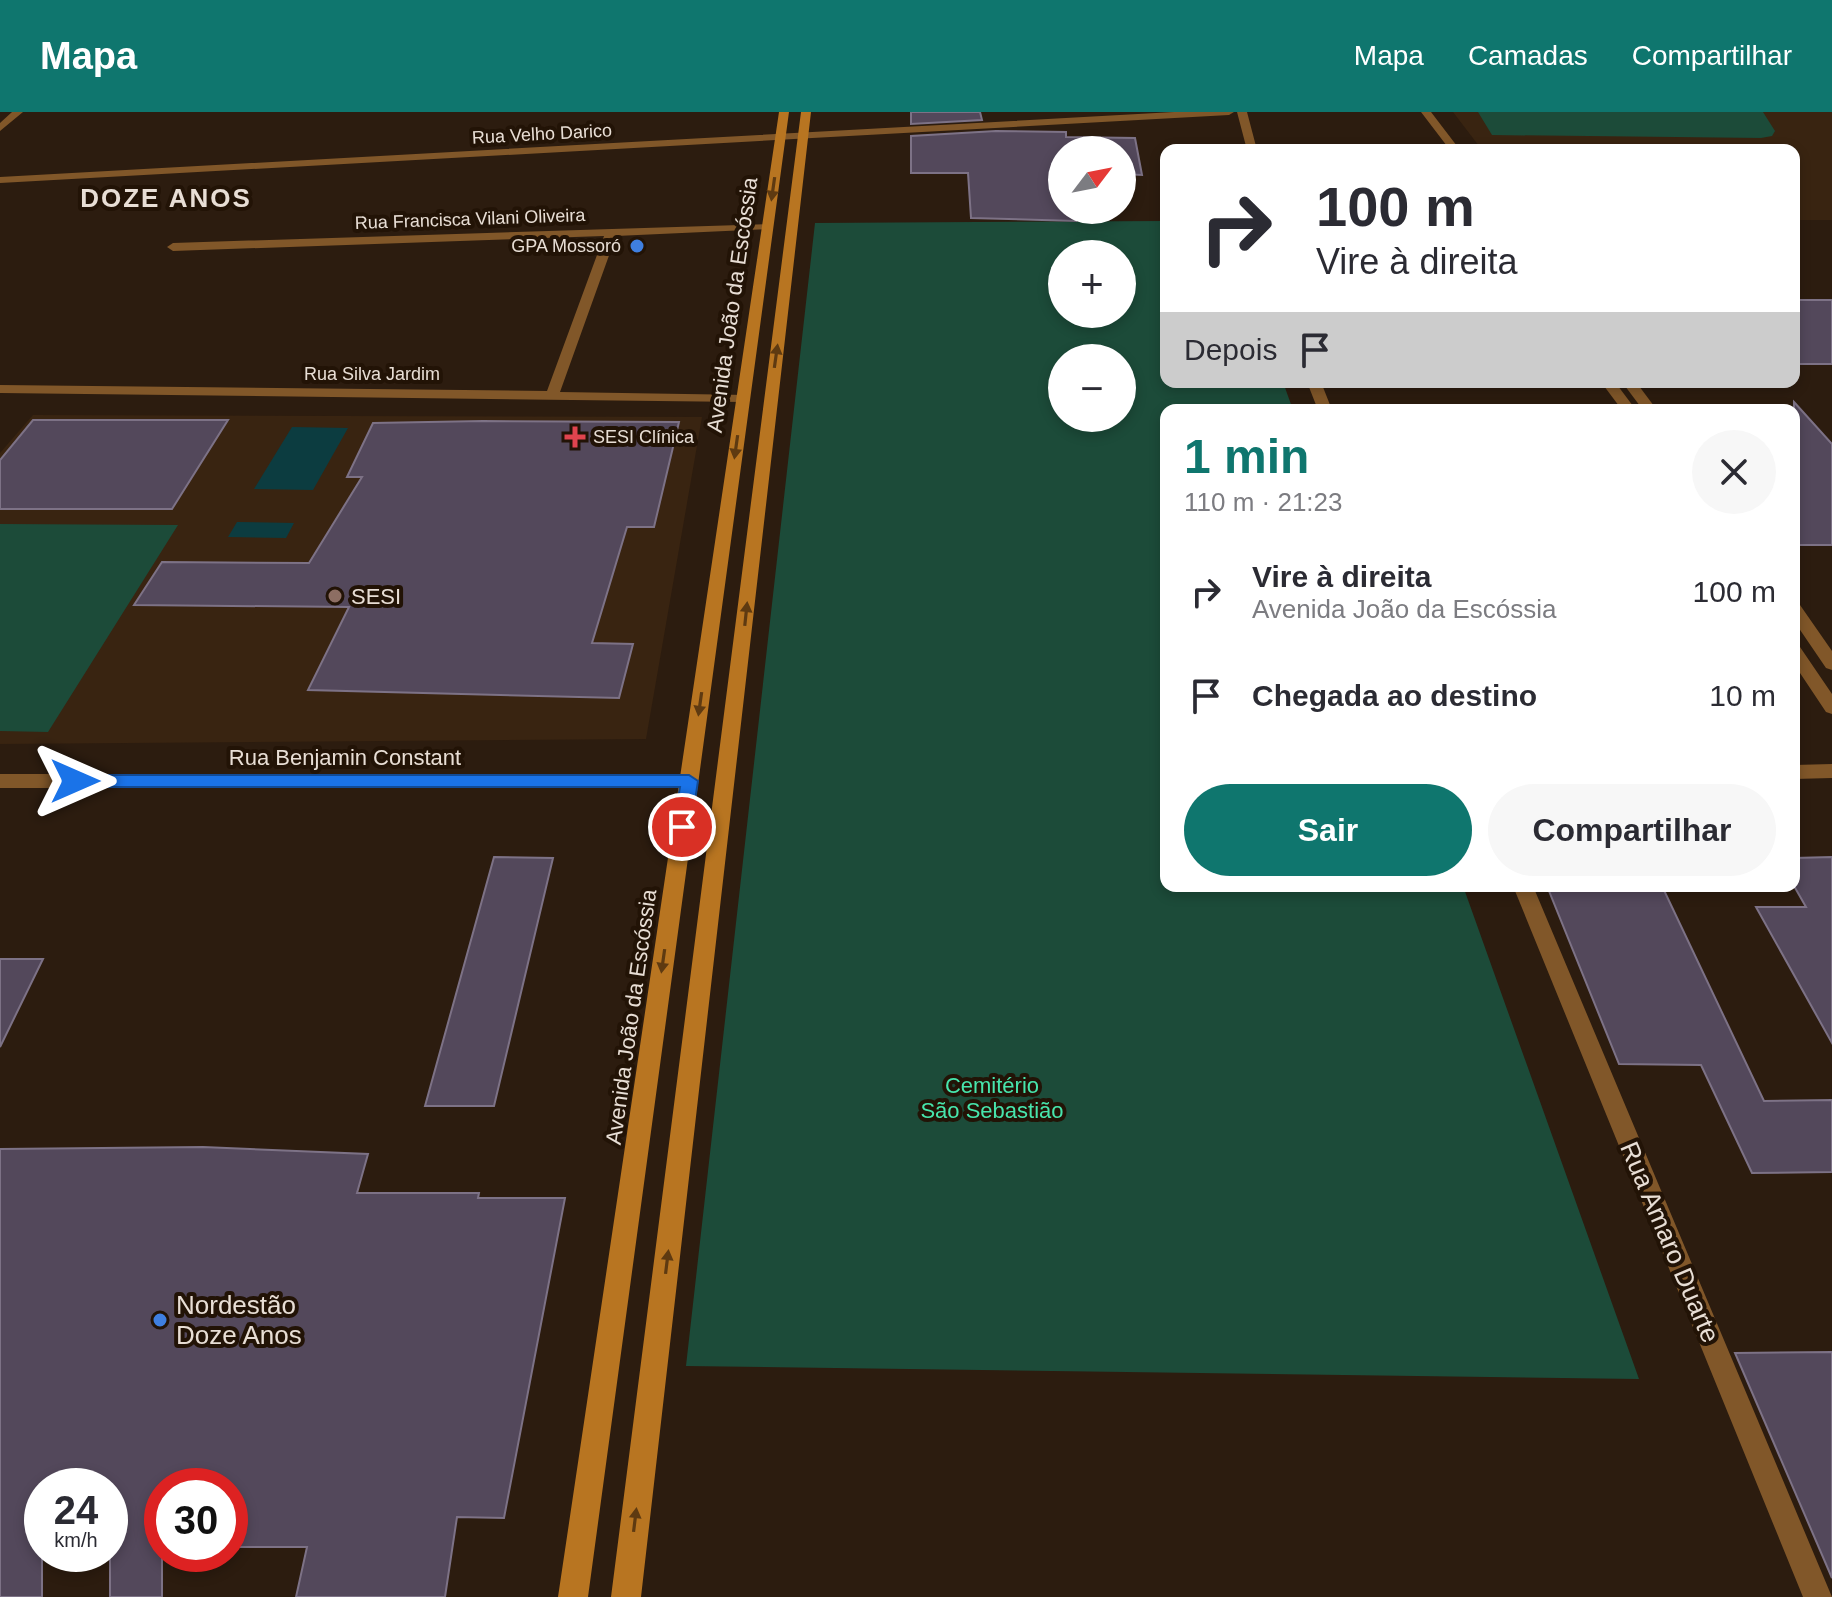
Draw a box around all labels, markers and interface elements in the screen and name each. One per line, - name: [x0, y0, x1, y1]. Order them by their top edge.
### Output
- text: Mapa: [40, 35, 137, 77]
- text: Mapa: [1354, 40, 1424, 71]
- text: Camadas: [1468, 40, 1588, 71]
- text: Compartilhar: [1632, 40, 1792, 71]
- street label: Rua Velho Darico: [472, 120, 612, 148]
- north arrow: [1048, 136, 1136, 224]
- map controls: [1048, 136, 1136, 432]
- street label: Avenida João da Escóssia: [702, 175, 762, 434]
- text: 100 m: [1316, 175, 1475, 238]
- icon: right: [1184, 176, 1288, 280]
- one-way arrow: [766, 177, 779, 202]
- district label: DOZE ANOS: [80, 183, 252, 213]
- street label: Rua Francisca Vilani Oliveira: [354, 205, 587, 233]
- place label: GPA Mossoró: [511, 236, 621, 256]
- marker: GPA Mossoró: [628, 237, 646, 255]
- button: +: [1048, 240, 1136, 328]
- text: Vire à direita: [1316, 241, 1517, 282]
- icon: arrive: [1293, 328, 1337, 372]
- text: Depois: [1184, 333, 1277, 366]
- one-way arrow: [770, 343, 783, 368]
- button: −: [1048, 344, 1136, 432]
- street label: Rua Silva Jardim: [304, 364, 440, 384]
- marker: SESI Clínica: [564, 426, 586, 448]
- place label: SESI Clínica: [593, 427, 695, 447]
- text: 1 min: [1184, 430, 1309, 483]
- button: close: [1692, 430, 1776, 514]
- one-way arrow: [729, 434, 742, 459]
- text: 110 m · 21:23: [1184, 487, 1343, 517]
- text: Vire à direita: [1252, 560, 1432, 593]
- icon: right: [1184, 570, 1228, 614]
- text: 100 m: [1693, 575, 1776, 608]
- place label: SESI: [351, 584, 401, 609]
- marker: SESI: [326, 587, 344, 605]
- text: Avenida João da Escóssia: [1252, 594, 1557, 624]
- one-way arrow: [739, 601, 752, 626]
- icon: arrive: [1184, 674, 1228, 718]
- text: Chegada ao destino: [1252, 679, 1537, 712]
- text: 10 m: [1709, 679, 1776, 712]
- one-way arrow: [693, 692, 706, 717]
- position arrow: [33, 739, 117, 823]
- street label: Rua Benjamin Constant: [229, 745, 461, 770]
- button: Sair: [1184, 784, 1472, 876]
- button: Compartilhar: [1488, 784, 1776, 876]
- pin: [648, 793, 716, 861]
- icon: arrive: [660, 805, 704, 849]
- street label: Avenida João da Escóssia: [601, 887, 661, 1146]
- one-way arrow: [656, 949, 669, 974]
- park label: Cemitério São Sebastião: [920, 1073, 1064, 1123]
- street label: Rua Amaro Duarte: [1614, 1137, 1726, 1347]
- one-way arrow: [661, 1249, 674, 1274]
- place label: Nordestão Doze Anos: [176, 1290, 302, 1350]
- marker: Nordestão Doze Anos: [151, 1311, 169, 1329]
- speed limit sign: 30: [144, 1468, 248, 1572]
- text: 24: [54, 1488, 98, 1532]
- one-way arrow: [629, 1507, 642, 1532]
- text: km/h: [54, 1529, 98, 1551]

